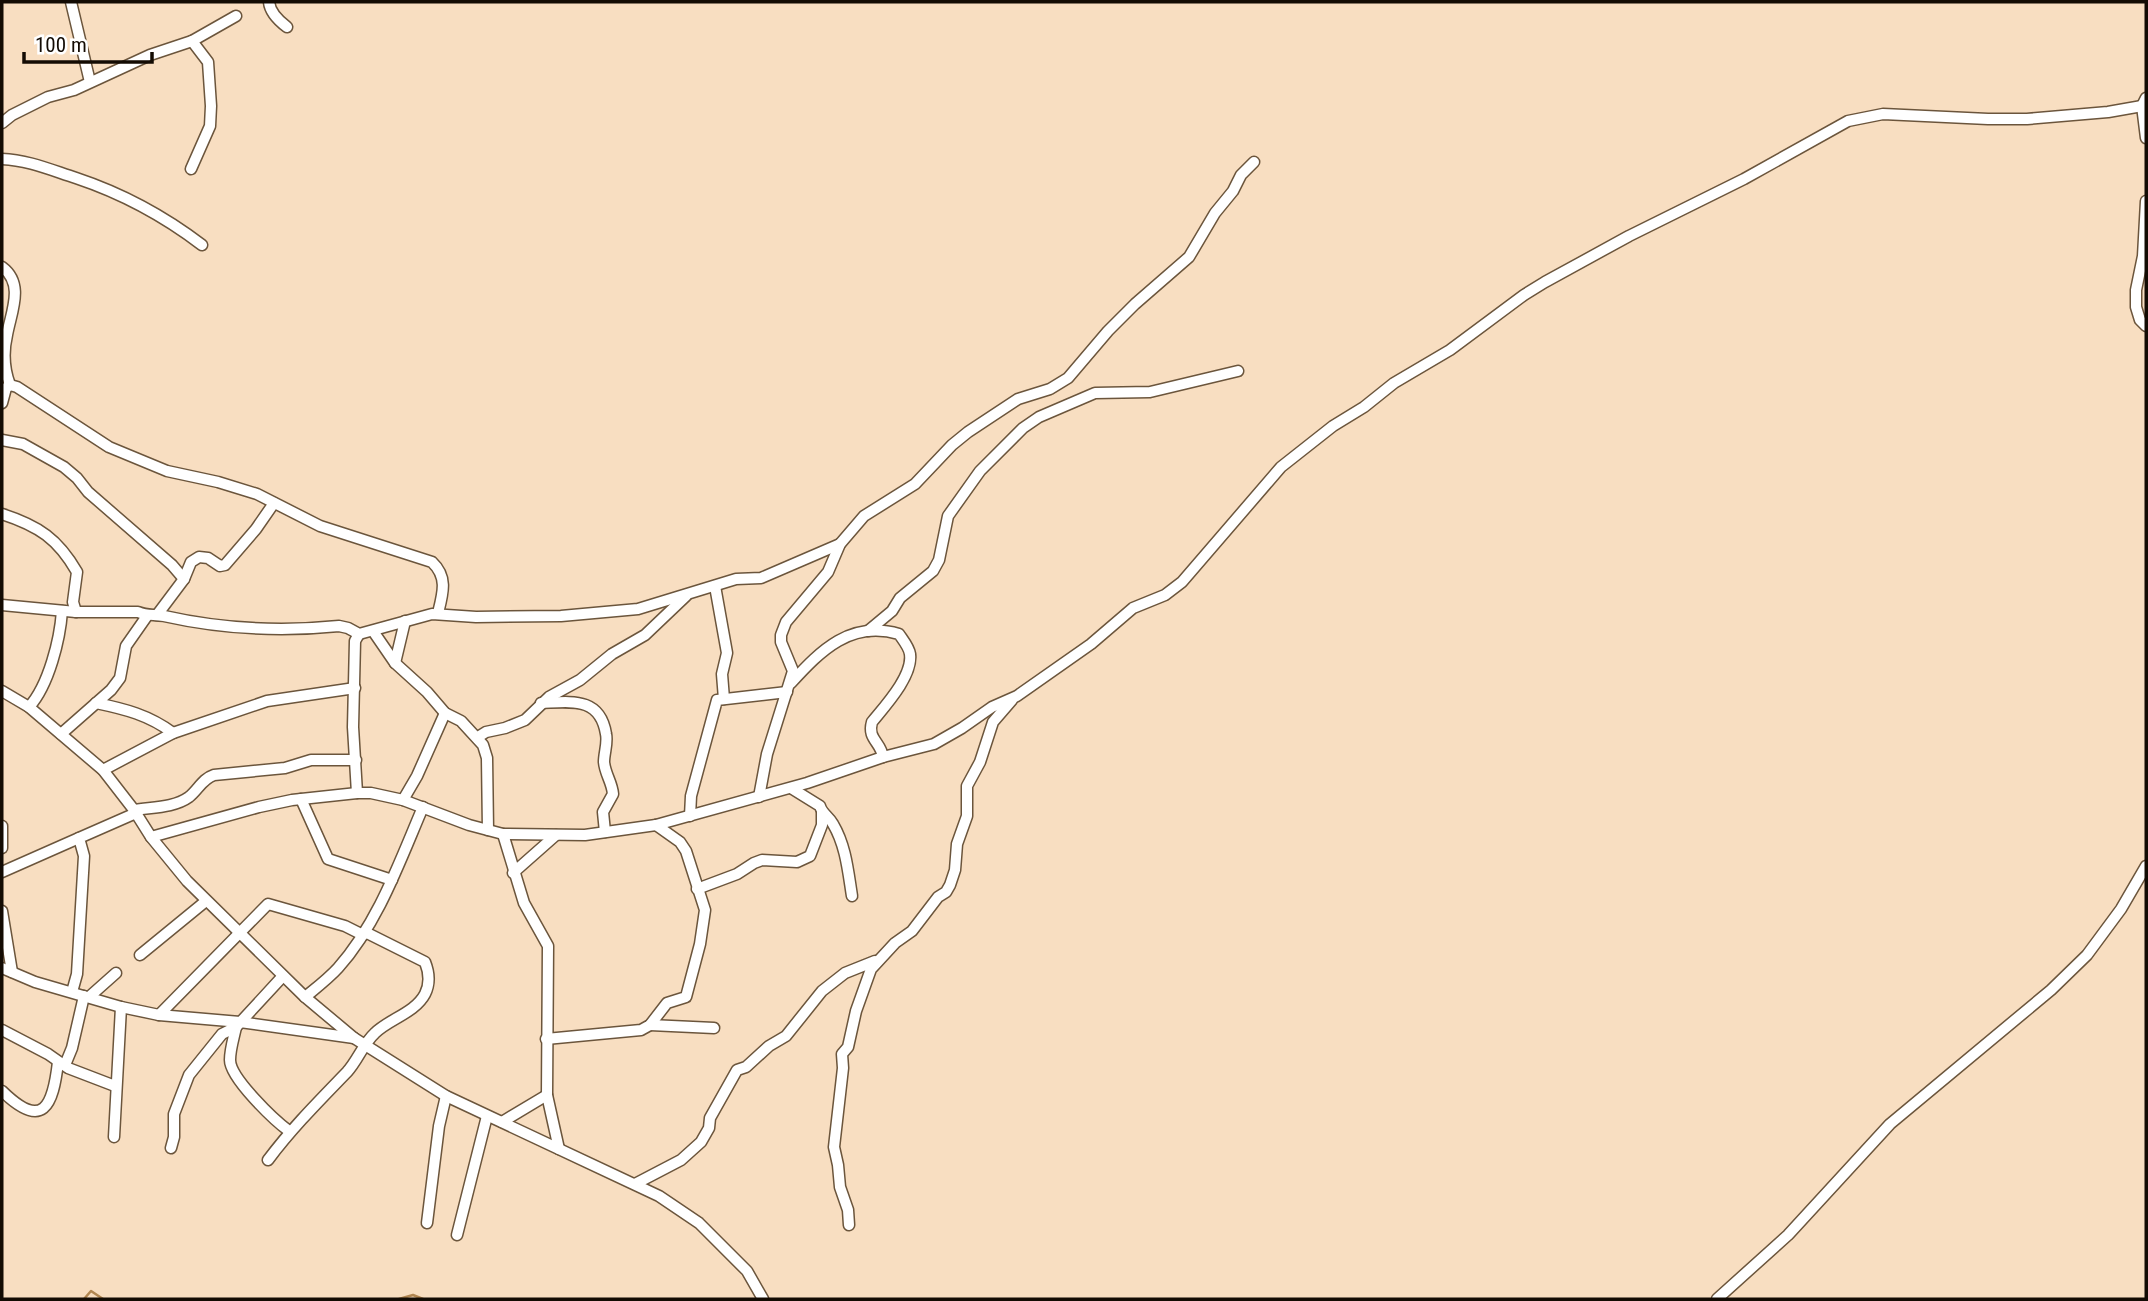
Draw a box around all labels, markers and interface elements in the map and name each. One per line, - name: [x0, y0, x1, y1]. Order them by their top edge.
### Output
- scale bar: [24, 21, 152, 65]
- text: 100 m: [35, 33, 87, 57]

